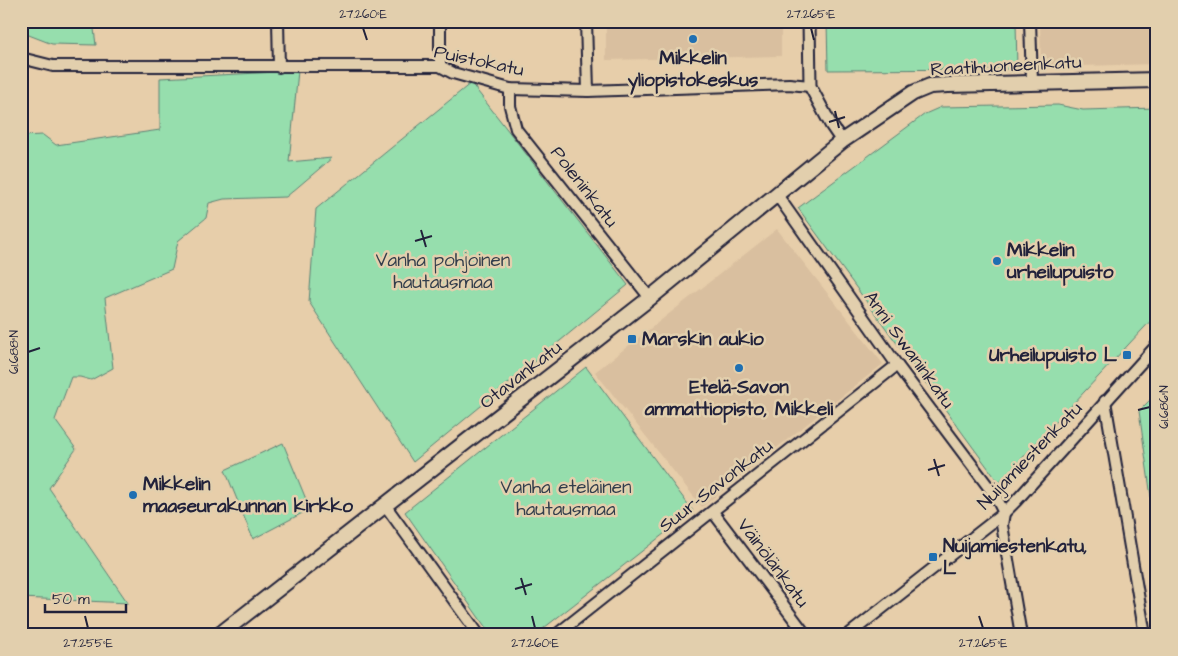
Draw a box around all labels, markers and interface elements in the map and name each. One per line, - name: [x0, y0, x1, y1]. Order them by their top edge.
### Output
- text: 27.260°E: [339, 6, 387, 23]
- text: 27.265°E: [787, 6, 835, 23]
- marker: Mikkelin yliopistokeskus: [687, 33, 699, 45]
- street label: Puistokatu: [432, 38, 527, 84]
- place label: Mikkelin yliopistokeskus: [628, 45, 759, 95]
- street label: Raatihuoneenkatu: [930, 49, 1083, 83]
- street label: Poleninkatu: [544, 141, 625, 234]
- place label: Mikkelin urheilupuisto: [1006, 237, 1114, 286]
- park label: Vanha pohjoinen hautausmaa: [376, 247, 510, 296]
- marker: Mikkelin urheilupuisto: [991, 255, 1003, 267]
- street label: Anni Swaninkatu: [857, 286, 961, 415]
- place label: Marskin aukio: [642, 326, 764, 353]
- text: 61.688°N: [6, 330, 23, 374]
- marker: Marskin aukio: [626, 333, 638, 345]
- street label: Otavankatu: [474, 334, 568, 416]
- place label: Urheilupuisto L: [989, 342, 1118, 369]
- marker: Urheilupuisto L: [1121, 349, 1133, 361]
- marker: Etelä-Savon ammattiopisto, Mikkeli: [733, 362, 745, 374]
- place label: Etelä-Savon ammattiopisto, Mikkeli: [644, 374, 833, 423]
- text: 61.686°N: [1156, 385, 1173, 429]
- street label: Nuijamiestenkatu: [971, 396, 1089, 516]
- street label: Suur-Savonkatu: [653, 433, 779, 539]
- place label: Mikkelin maaseurakunnan kirkko: [143, 471, 353, 520]
- park label: Vanha eteläinen hautausmaa: [501, 474, 631, 523]
- marker: Mikkelin maaseurakunnan kirkko: [127, 489, 139, 501]
- street label: Väinölänkatu: [730, 513, 816, 614]
- place label: Nuijamiestenkatu, L: [943, 533, 1087, 582]
- marker: Nuijamiestenkatu, L: [927, 551, 939, 563]
- scale bar: [45, 581, 126, 613]
- text: 50 m: [52, 589, 90, 610]
- text: 27.255°E: [63, 635, 113, 652]
- text: 27.260°E: [511, 635, 559, 652]
- text: 27.265°E: [959, 635, 1007, 652]

